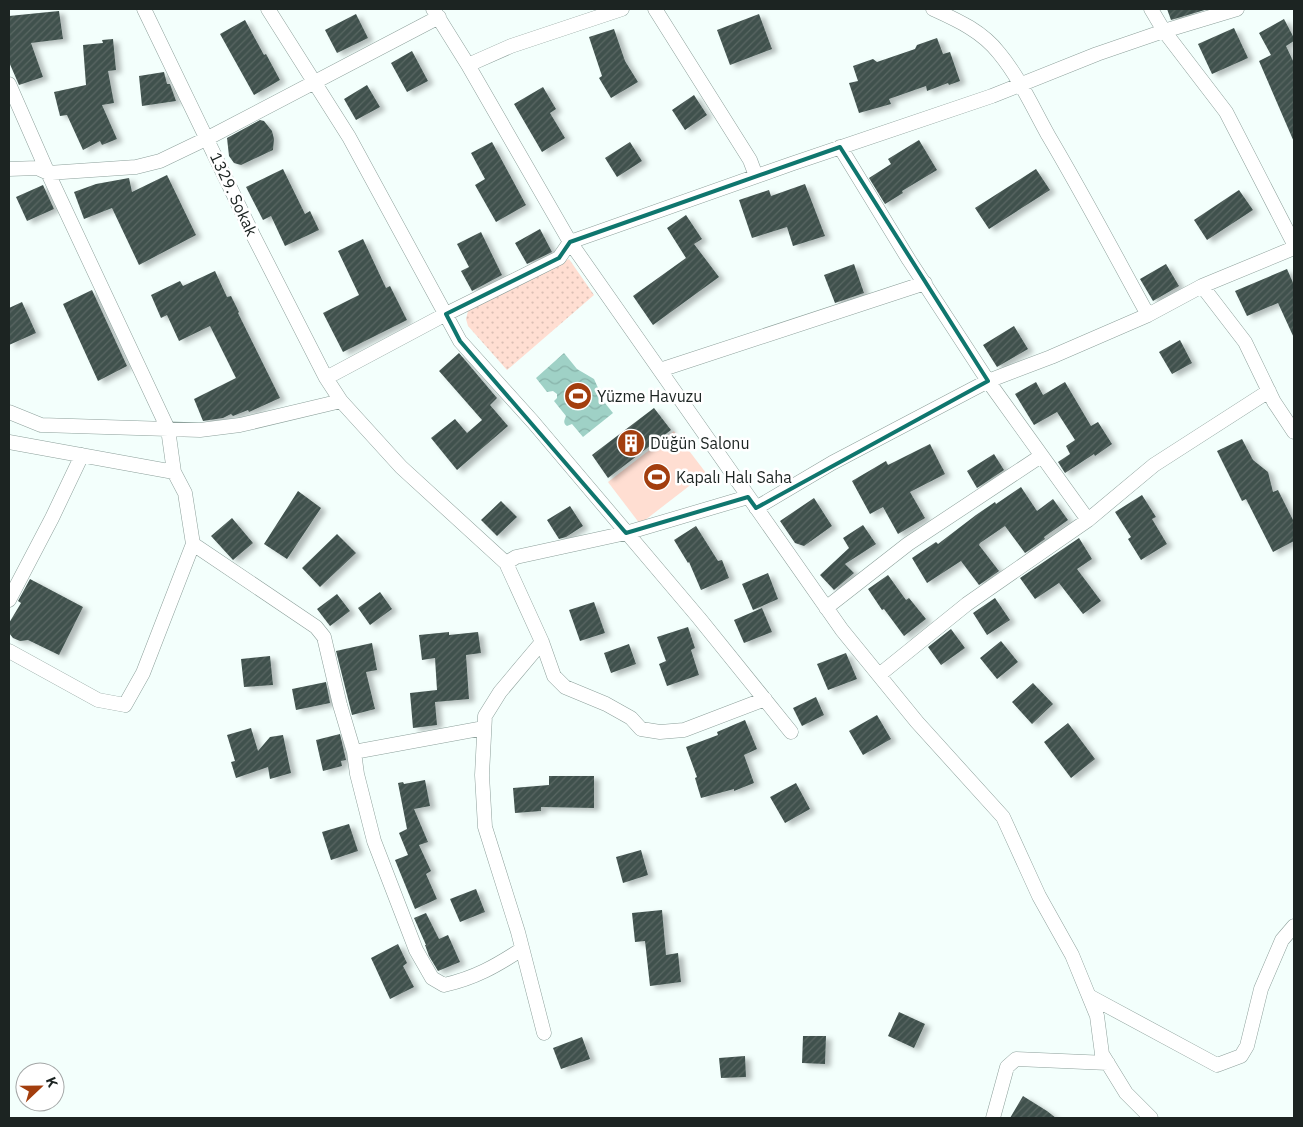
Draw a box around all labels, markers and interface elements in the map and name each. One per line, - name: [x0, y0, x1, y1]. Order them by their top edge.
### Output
- street label: 1329. Sokak: [206, 149, 262, 240]
- sports icon: Yüzme Havuzu: [563, 381, 593, 411]
- place label: Yüzme Havuzu: [597, 386, 702, 406]
- building icon: Düğün Salonu: [616, 428, 646, 458]
- place label: Düğün Salonu: [650, 433, 750, 453]
- sports icon: Kapalı Halı Saha: [642, 462, 672, 492]
- place label: Kapalı Halı Saha: [676, 467, 792, 487]
- north arrow: [15, 1062, 65, 1112]
- text: K: [42, 1074, 62, 1090]

